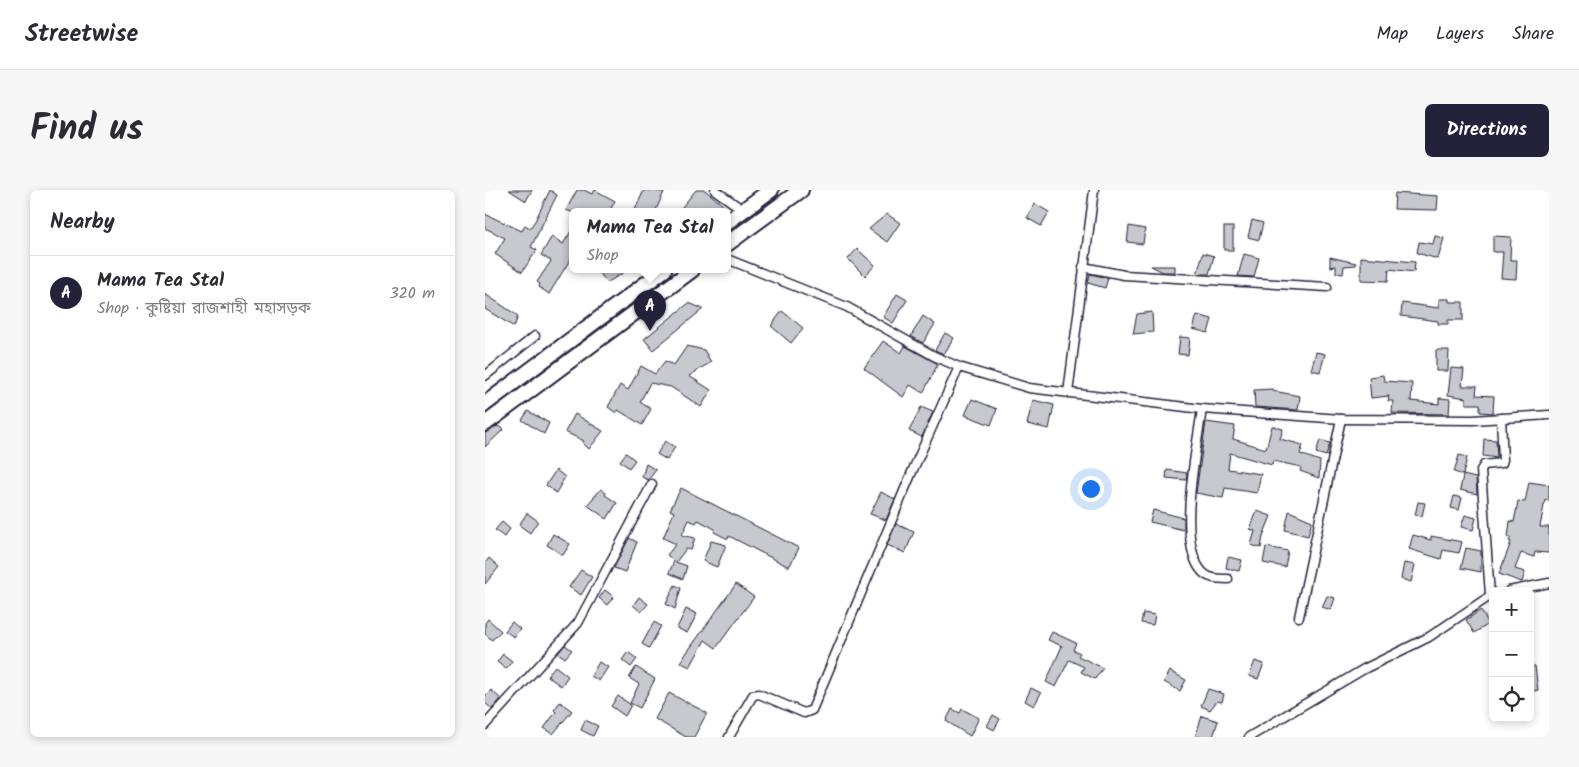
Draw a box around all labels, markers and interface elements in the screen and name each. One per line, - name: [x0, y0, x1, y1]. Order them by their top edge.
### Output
- text: Streetwise: [25, 15, 138, 54]
- text: Map: [1377, 20, 1408, 49]
- text: Layers: [1436, 20, 1484, 49]
- text: Share: [1512, 20, 1554, 49]
- text: Find us: [30, 102, 143, 158]
- button: Directions: [1425, 104, 1549, 157]
- text: Nearby: [50, 206, 115, 239]
- popup: [569, 208, 731, 273]
- text: Mama Tea Stal: [586, 213, 714, 243]
- text: Shop: [586, 243, 618, 268]
- text: Mama Tea Stal: [97, 266, 224, 296]
- text: A: [61, 281, 71, 306]
- text: 320 m: [389, 281, 435, 306]
- pin: A: [634, 290, 666, 331]
- text: Shop · কুষ্টিয়া রাজশাহী মহাসড়ক: [97, 296, 311, 321]
- your location: [1078, 476, 1104, 502]
- map controls: [1489, 587, 1534, 722]
- button: +: [1489, 587, 1534, 632]
- button: −: [1489, 632, 1534, 677]
- button: locate: [1489, 677, 1534, 722]

